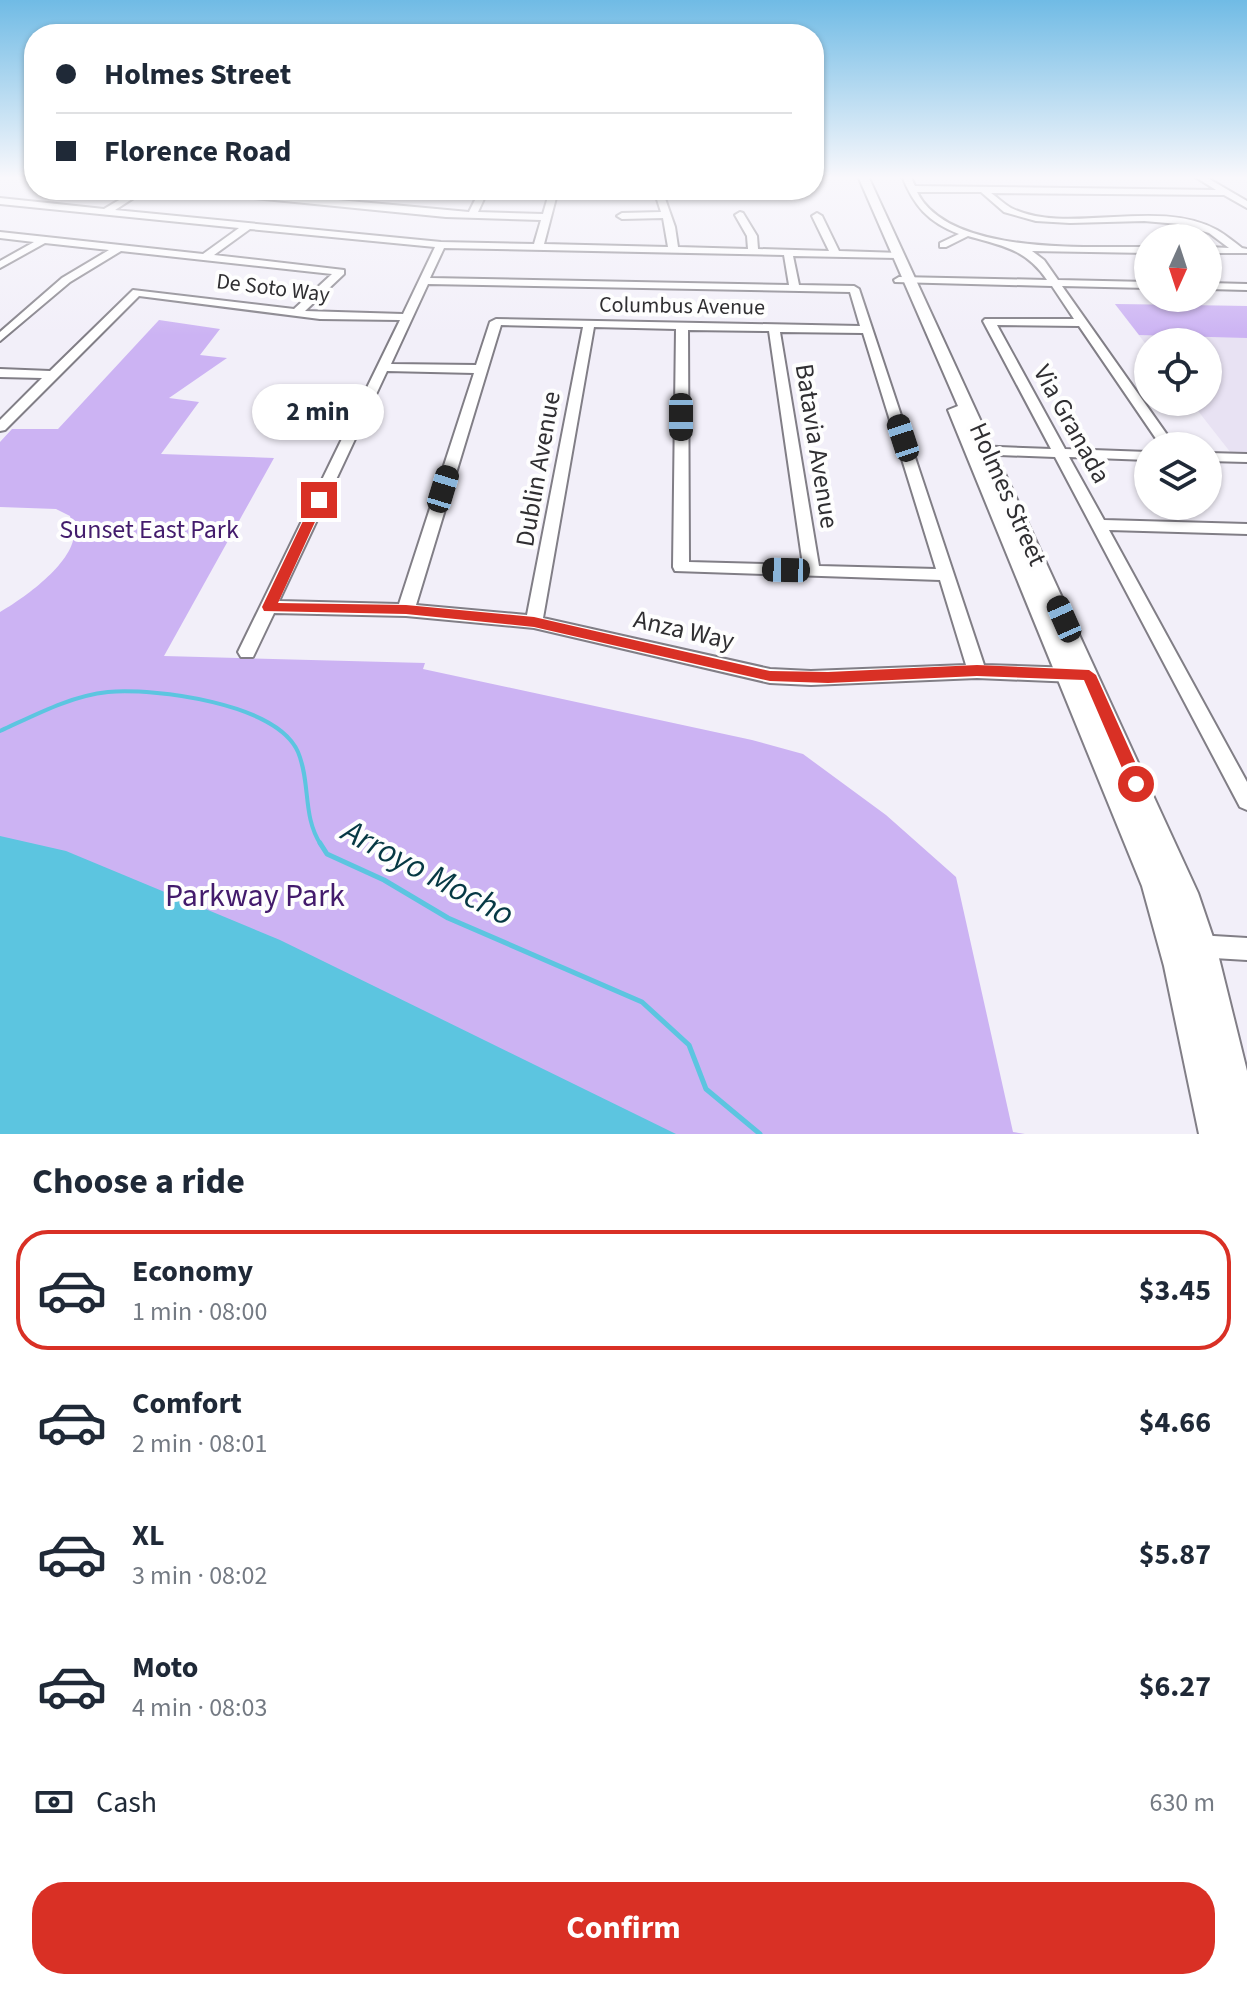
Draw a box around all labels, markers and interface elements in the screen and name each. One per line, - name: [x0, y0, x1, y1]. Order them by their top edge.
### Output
- text: Holmes Street: [104, 53, 291, 96]
- text: Florence Road: [104, 130, 291, 173]
- north arrow: [1134, 224, 1222, 312]
- map controls: [1134, 224, 1222, 520]
- street label: De Soto Way: [215, 265, 332, 311]
- street label: Columbus Avenue: [599, 289, 765, 323]
- button: locate: [1134, 328, 1222, 416]
- street label: Via Granada: [1024, 358, 1120, 490]
- street label: Batavia Avenue: [786, 361, 848, 531]
- callout: 2 min: [253, 384, 385, 440]
- street label: Dublin Avenue: [506, 388, 570, 550]
- text: 2 min: [286, 393, 350, 430]
- car: [669, 393, 693, 441]
- car: [884, 411, 922, 465]
- street label: Holmes Street: [960, 416, 1056, 572]
- button: layers: [1134, 432, 1222, 520]
- car: [425, 463, 461, 515]
- route end: [301, 482, 337, 518]
- park label: Sunset East Park: [59, 511, 239, 548]
- car: [762, 558, 810, 582]
- car: [1043, 592, 1085, 646]
- street label: Anza Way: [630, 600, 738, 660]
- route start: [1118, 766, 1154, 802]
- water label: Arroyo Mocho: [332, 806, 523, 939]
- park label: Parkway Park: [165, 873, 345, 919]
- text: Choose a ride: [32, 1156, 245, 1207]
- text: Economy: [132, 1250, 253, 1293]
- icon: car: [36, 1254, 108, 1326]
- text: $3.45: [1139, 1269, 1211, 1312]
- text: 1 min · 08:00: [132, 1293, 267, 1330]
- text: Comfort: [132, 1382, 242, 1425]
- icon: car: [36, 1386, 108, 1458]
- text: $4.66: [1139, 1401, 1211, 1444]
- text: 2 min · 08:01: [132, 1425, 267, 1462]
- text: XL: [132, 1514, 165, 1557]
- icon: car: [36, 1518, 108, 1590]
- text: $5.87: [1139, 1533, 1211, 1576]
- text: 3 min · 08:02: [132, 1557, 267, 1594]
- text: Moto: [132, 1646, 198, 1689]
- icon: car: [36, 1650, 108, 1722]
- text: $6.27: [1139, 1665, 1211, 1708]
- text: 4 min · 08:03: [132, 1689, 267, 1726]
- icon: cash: [32, 1780, 76, 1824]
- text: Cash: [96, 1781, 157, 1824]
- text: 630 m: [1149, 1784, 1215, 1821]
- button: Confirm: [32, 1882, 1215, 1974]

